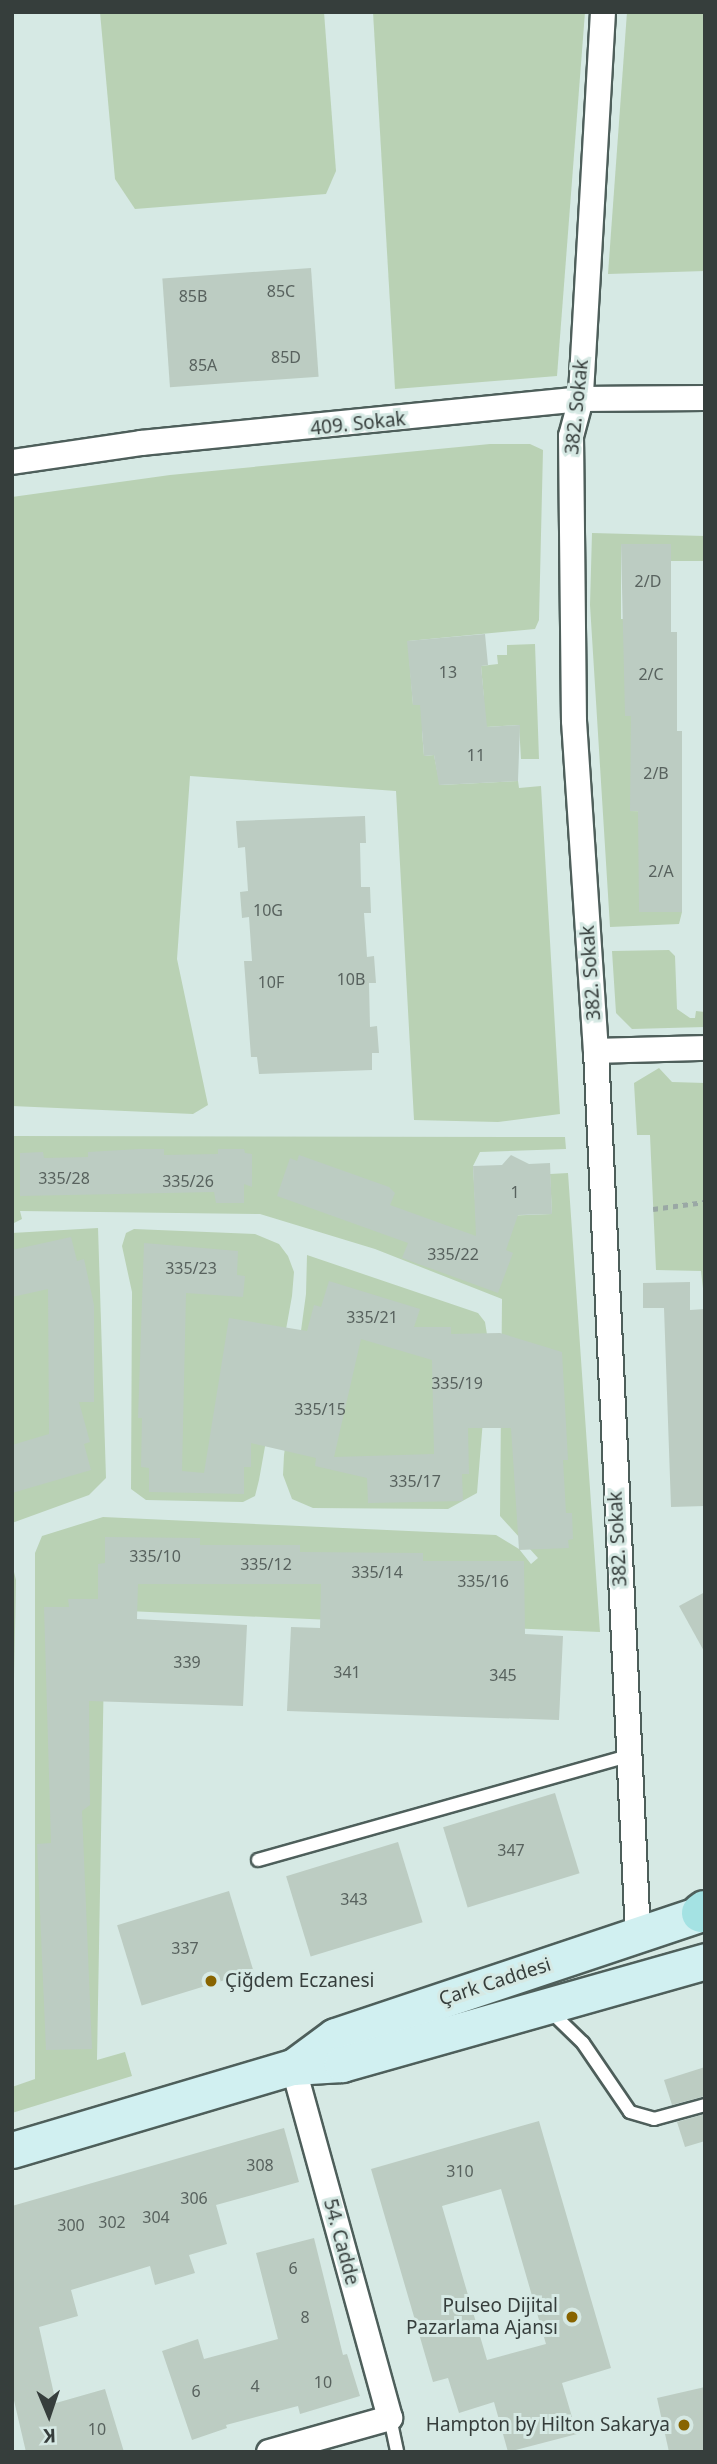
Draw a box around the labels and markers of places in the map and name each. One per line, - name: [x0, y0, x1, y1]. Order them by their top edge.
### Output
- place label: Çiğdem Eczanesi: [225, 1970, 374, 1992]
- marker: Çiğdem Eczanesi: [203, 1973, 219, 1989]
- place label: Pulseo Dijital Pazarlama Ajansı: [406, 2295, 558, 2339]
- marker: Pulseo Dijital Pazarlama Ajansı: [564, 2309, 580, 2325]
- place label: Hampton by Hilton Sakarya: [426, 2414, 670, 2436]
- marker: Hampton by Hilton Sakarya: [676, 2417, 692, 2433]

